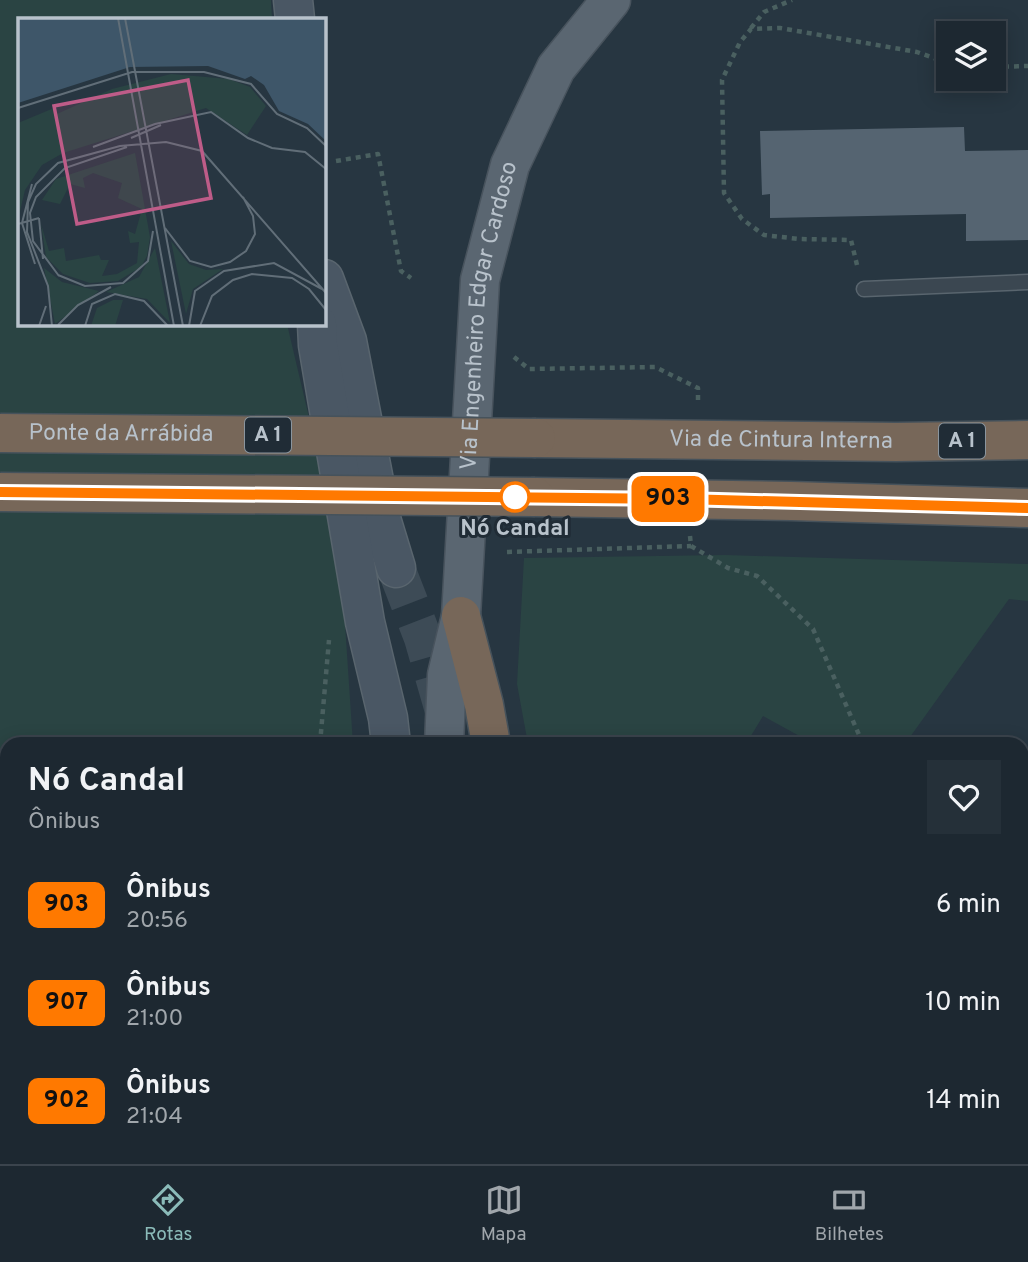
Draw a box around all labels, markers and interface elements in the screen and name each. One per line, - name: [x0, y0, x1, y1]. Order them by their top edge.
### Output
- inset map: [18, 18, 326, 326]
- map controls: [936, 21, 1006, 91]
- button: layers: [936, 21, 1006, 91]
- street label: Via Engenheiro Edgar Cardoso: [455, 158, 525, 471]
- road number: A 1: [245, 418, 291, 452]
- street label: Ponte da Arrábida: [28, 419, 214, 449]
- road number: A 1: [939, 424, 985, 458]
- street label: Via de Cintura Interna: [669, 425, 893, 456]
- line badge: 903: [628, 476, 708, 522]
- marker: Nó Candal: [500, 482, 530, 512]
- text: 903: [645, 484, 691, 514]
- place label: Nó Candal: [460, 515, 570, 544]
- button: heart: [927, 760, 1001, 834]
- text: Nó Candal: [28, 761, 185, 803]
- text: Ônibus: [28, 808, 100, 837]
- text: Ônibus: [126, 874, 211, 907]
- text: 6 min: [936, 889, 1001, 922]
- text: 903: [44, 890, 89, 920]
- text: 20:56: [126, 907, 188, 936]
- text: Ônibus: [126, 972, 211, 1005]
- text: 10 min: [925, 987, 1001, 1020]
- text: 907: [45, 988, 88, 1018]
- text: 21:00: [126, 1005, 183, 1034]
- text: Ônibus: [126, 1070, 211, 1103]
- text: 14 min: [926, 1085, 1001, 1118]
- text: 902: [44, 1086, 89, 1116]
- text: 21:04: [126, 1103, 183, 1132]
- tab: Rotas: [144, 1181, 193, 1247]
- tab: Mapa: [481, 1181, 527, 1247]
- tab: Bilhetes: [815, 1181, 884, 1247]

